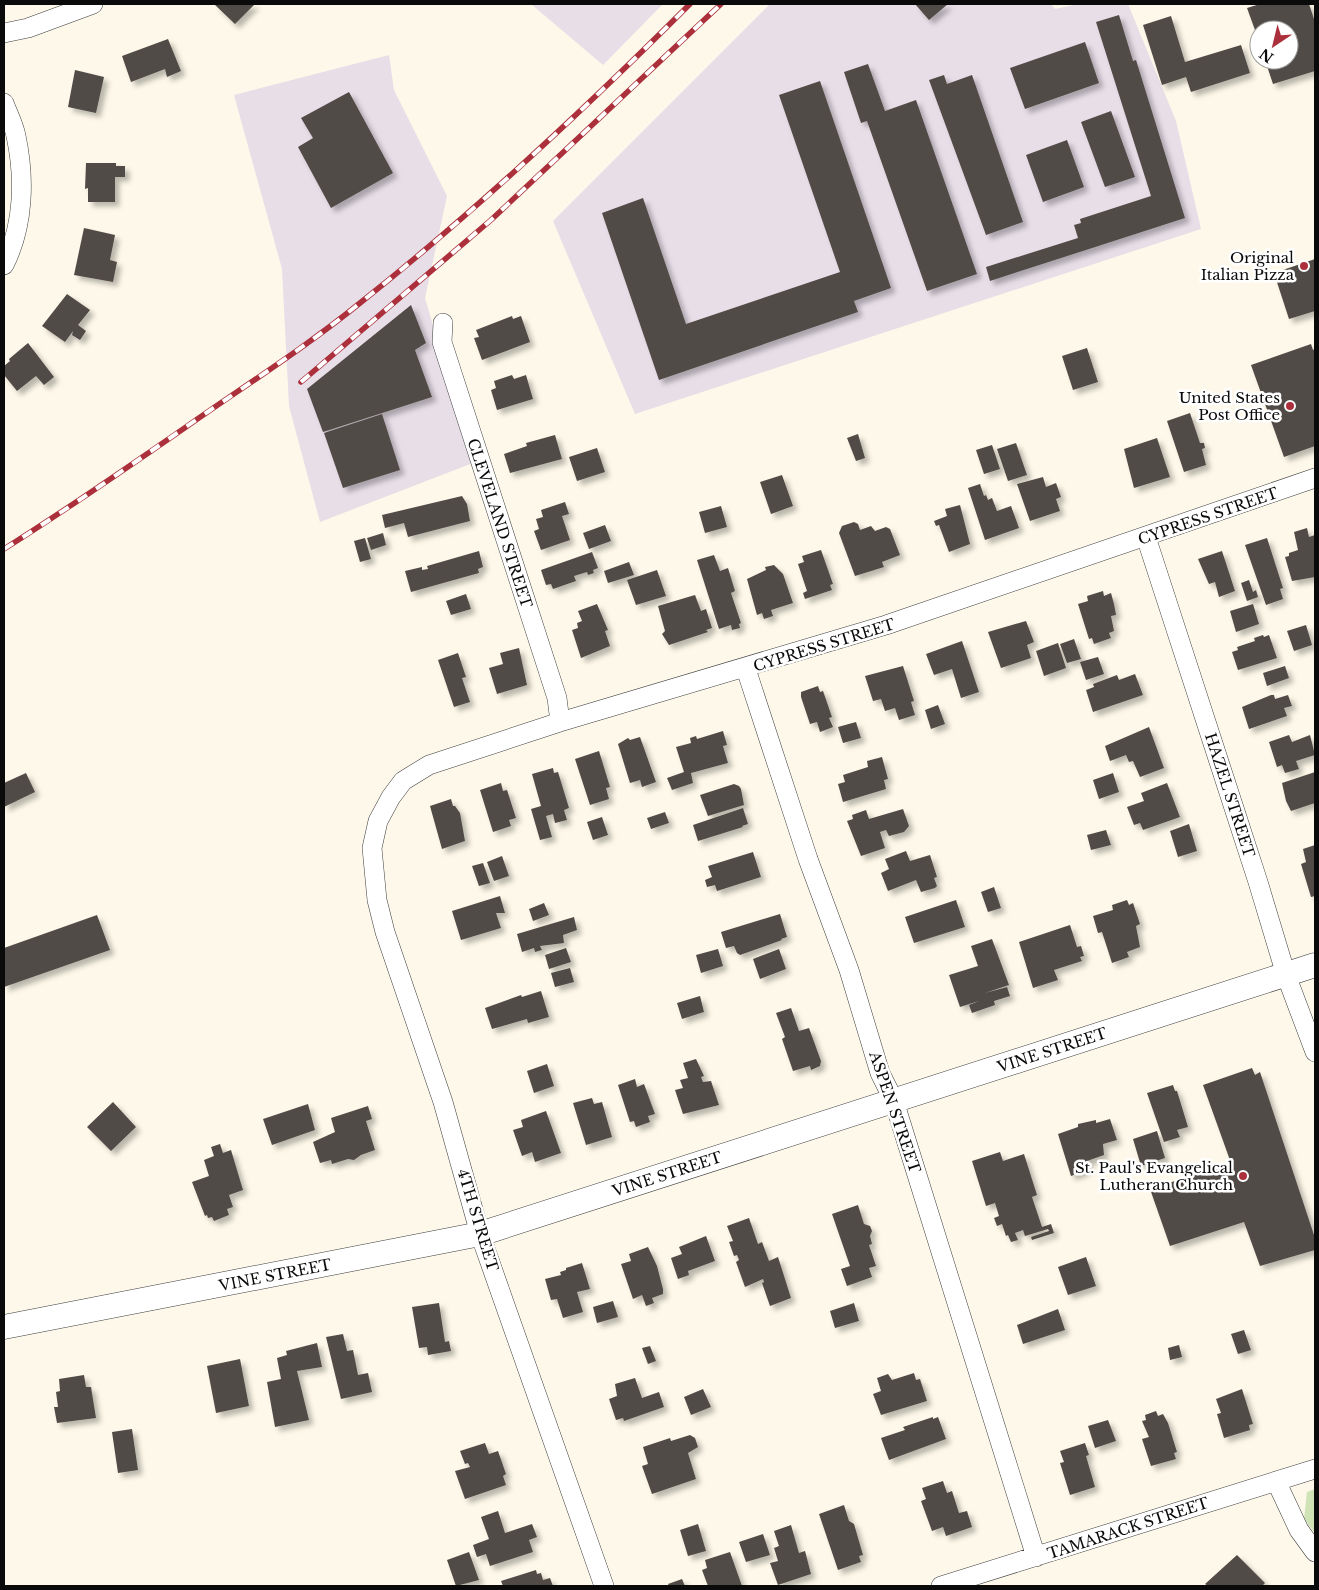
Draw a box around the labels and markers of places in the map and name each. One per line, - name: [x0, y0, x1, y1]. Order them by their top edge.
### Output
- place label: Original Italian Pizza: [1201, 248, 1295, 284]
- marker: Original Italian Pizza: [1298, 260, 1310, 272]
- place label: United States Post Office: [1179, 388, 1280, 424]
- marker: United States Post Office: [1284, 400, 1296, 412]
- place label: St. Paul's Evangelical Lutheran Church: [1075, 1158, 1233, 1194]
- marker: St. Paul's Evangelical Lutheran Church: [1237, 1170, 1249, 1182]

